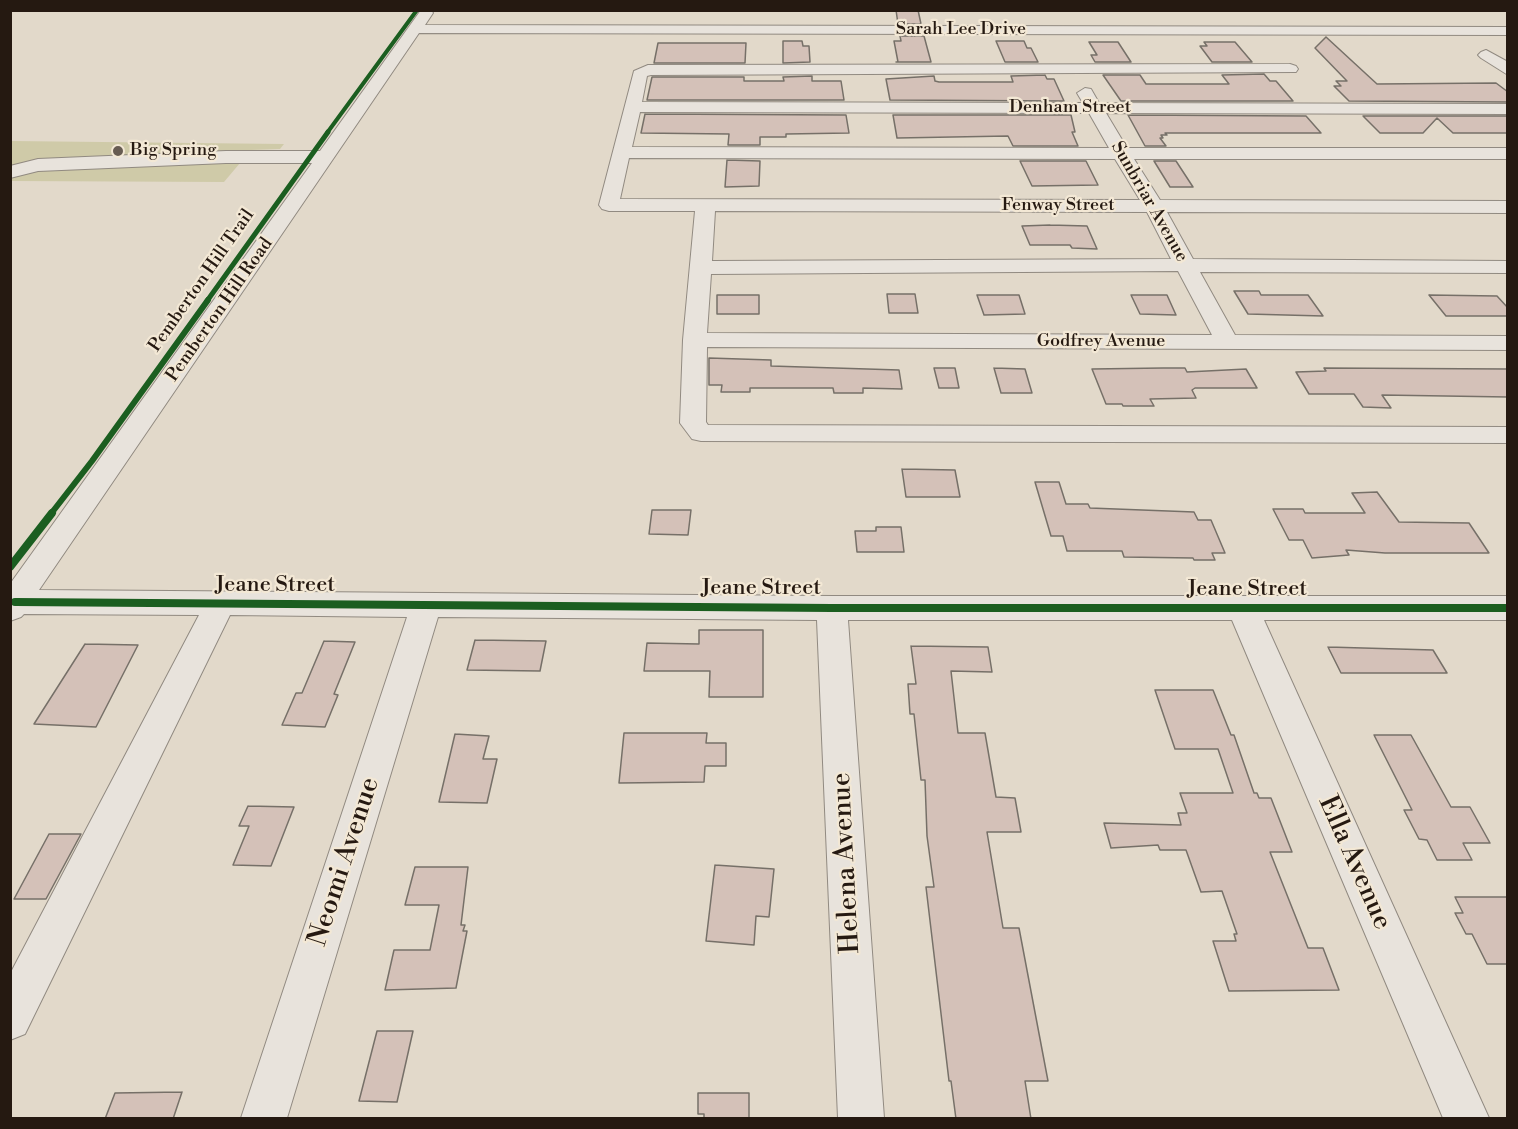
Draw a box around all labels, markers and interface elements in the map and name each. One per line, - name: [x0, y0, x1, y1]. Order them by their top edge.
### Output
- street label: Sarah Lee Drive: [896, 19, 1026, 41]
- street label: Denham Street: [1009, 97, 1131, 119]
- street label: Sunbriar Avenue: [1106, 138, 1192, 266]
- place label: Big Spring: [130, 140, 216, 162]
- marker: Big Spring: [111, 144, 125, 158]
- street label: Fenway Street: [1001, 195, 1115, 217]
- street label: Pemberton Hill Trail: [145, 206, 259, 356]
- street label: Pemberton Hill Road: [162, 234, 278, 386]
- street label: Godfrey Avenue: [1037, 331, 1165, 353]
- street label: Jeane Street: [215, 573, 335, 599]
- street label: Jeane Street: [701, 576, 821, 602]
- street label: Jeane Street: [1187, 577, 1307, 603]
- street label: Helena Avenue: [826, 772, 868, 954]
- street label: Neomi Avenue: [302, 773, 388, 951]
- street label: Ella Avenue: [1310, 791, 1398, 935]

